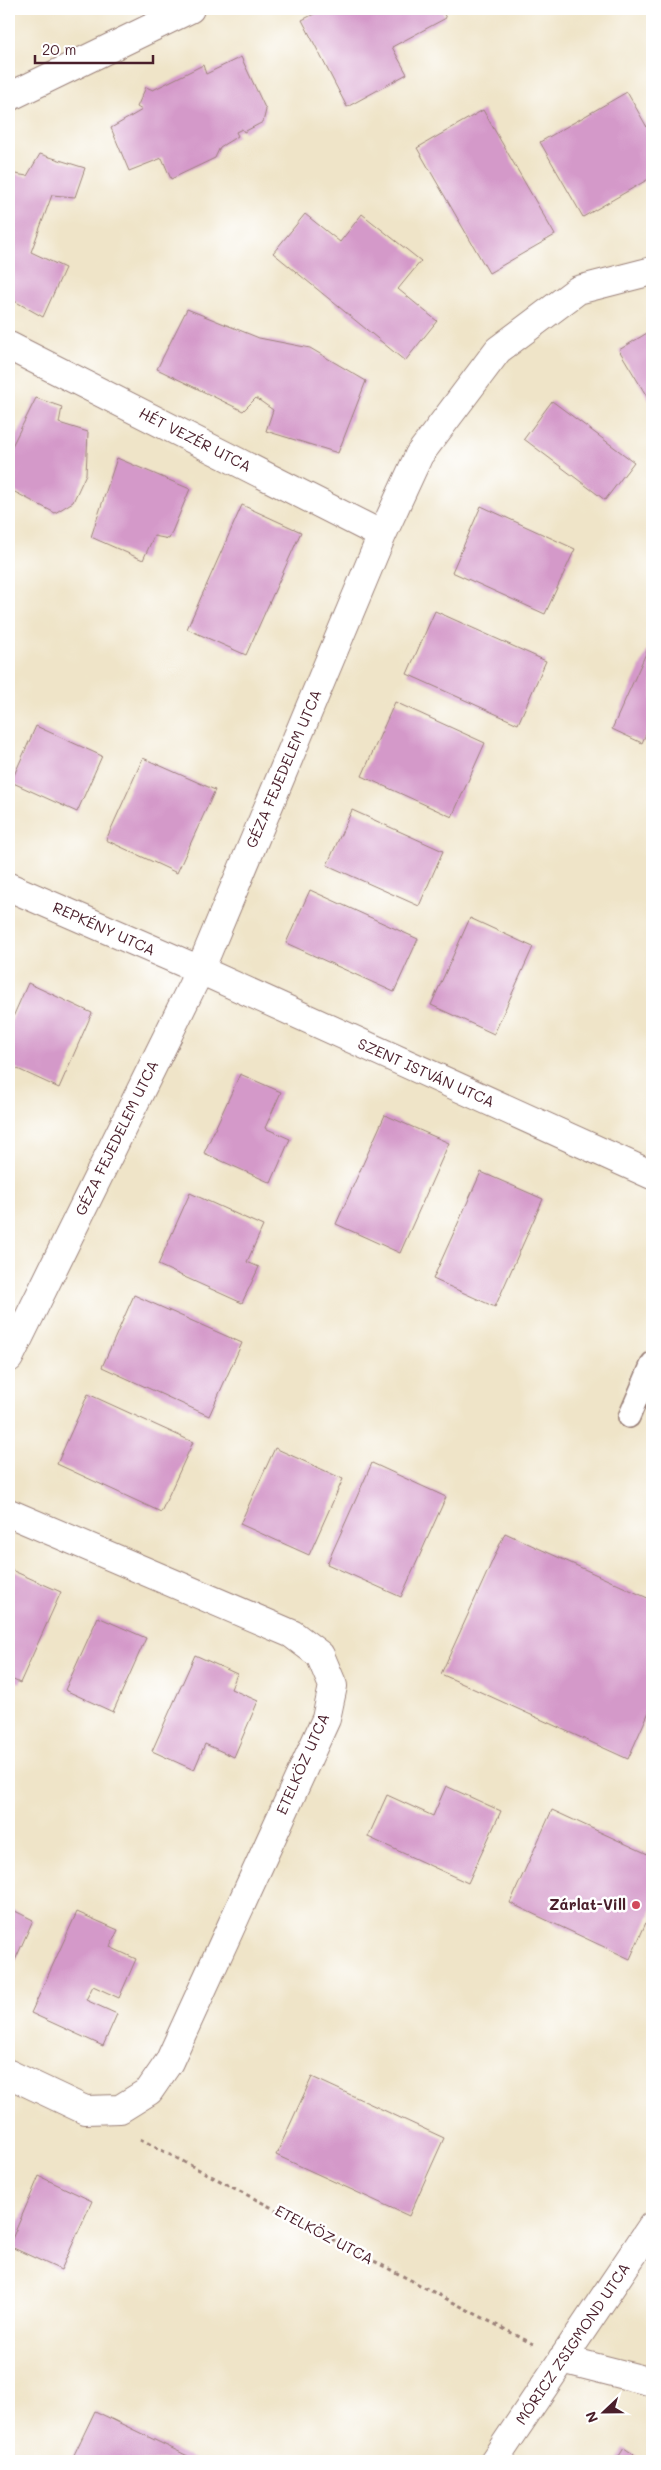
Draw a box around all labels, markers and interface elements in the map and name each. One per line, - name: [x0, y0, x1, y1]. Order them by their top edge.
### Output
- scale bar: [35, 32, 152, 64]
- text: 20 m: [42, 39, 76, 59]
- street label: HÉT VEZÉR UTCA: [136, 402, 255, 476]
- street label: GÉZA FEJEDELEM UTCA: [241, 686, 326, 851]
- street label: REPKÉNY UTCA: [50, 897, 159, 960]
- street label: SZENT ISTVÁN UTCA: [355, 1033, 498, 1111]
- street label: GÉZA FEJEDELEM UTCA: [70, 1057, 162, 1219]
- street label: ETELKÖZ UTCA: [271, 1710, 333, 1817]
- place label: Zárlat-Vill: [549, 1894, 626, 1914]
- marker: Zárlat-Vill: [630, 1899, 642, 1911]
- street label: ETELKÖZ UTCA: [272, 2200, 377, 2268]
- street label: MÓRICZ ZSIGMOND UTCA: [512, 2260, 634, 2428]
- north arrow: [578, 2388, 628, 2438]

